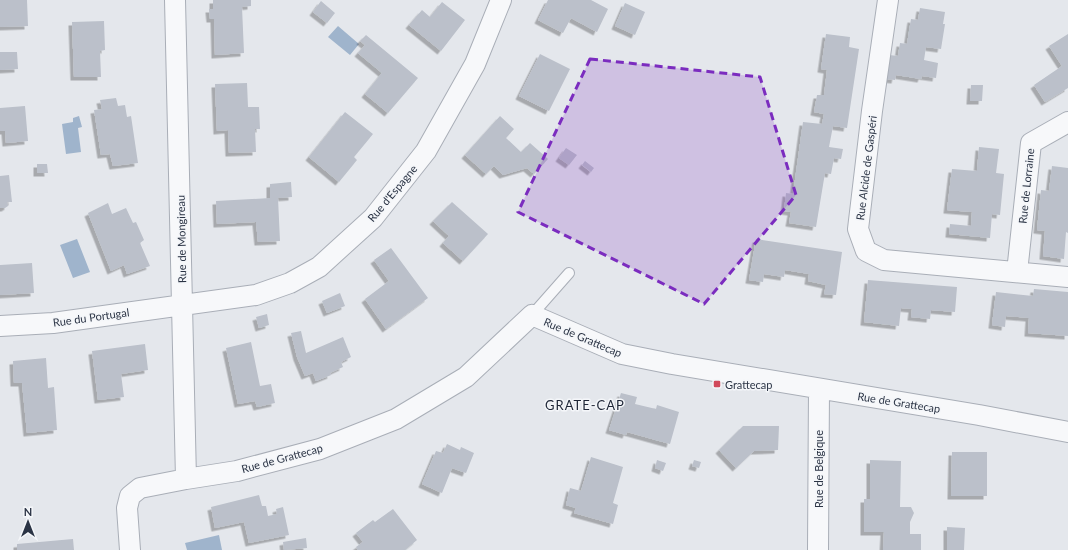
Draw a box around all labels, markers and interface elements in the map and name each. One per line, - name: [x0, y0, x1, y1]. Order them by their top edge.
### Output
- street label: Rue Alcide de Gaspéri: [853, 115, 879, 221]
- street label: Rue de Lorraine: [1016, 148, 1036, 224]
- street label: Rue d'Espagne: [364, 162, 420, 224]
- street label: Rue de Mongireau: [174, 195, 188, 283]
- street label: Rue du Portugal: [52, 305, 130, 329]
- street label: Rue de Grattecap: [542, 315, 624, 359]
- place label: Grattecap: [725, 378, 772, 391]
- marker: Grattecap: [712, 379, 722, 389]
- street label: Rue de Grattecap: [857, 389, 941, 415]
- district label: GRATE-CAP: [545, 397, 625, 413]
- street label: Rue de Belgique: [812, 430, 825, 508]
- street label: Rue de Grattecap: [240, 441, 324, 475]
- north arrow: [8, 502, 48, 542]
- text: N: [24, 505, 32, 518]

